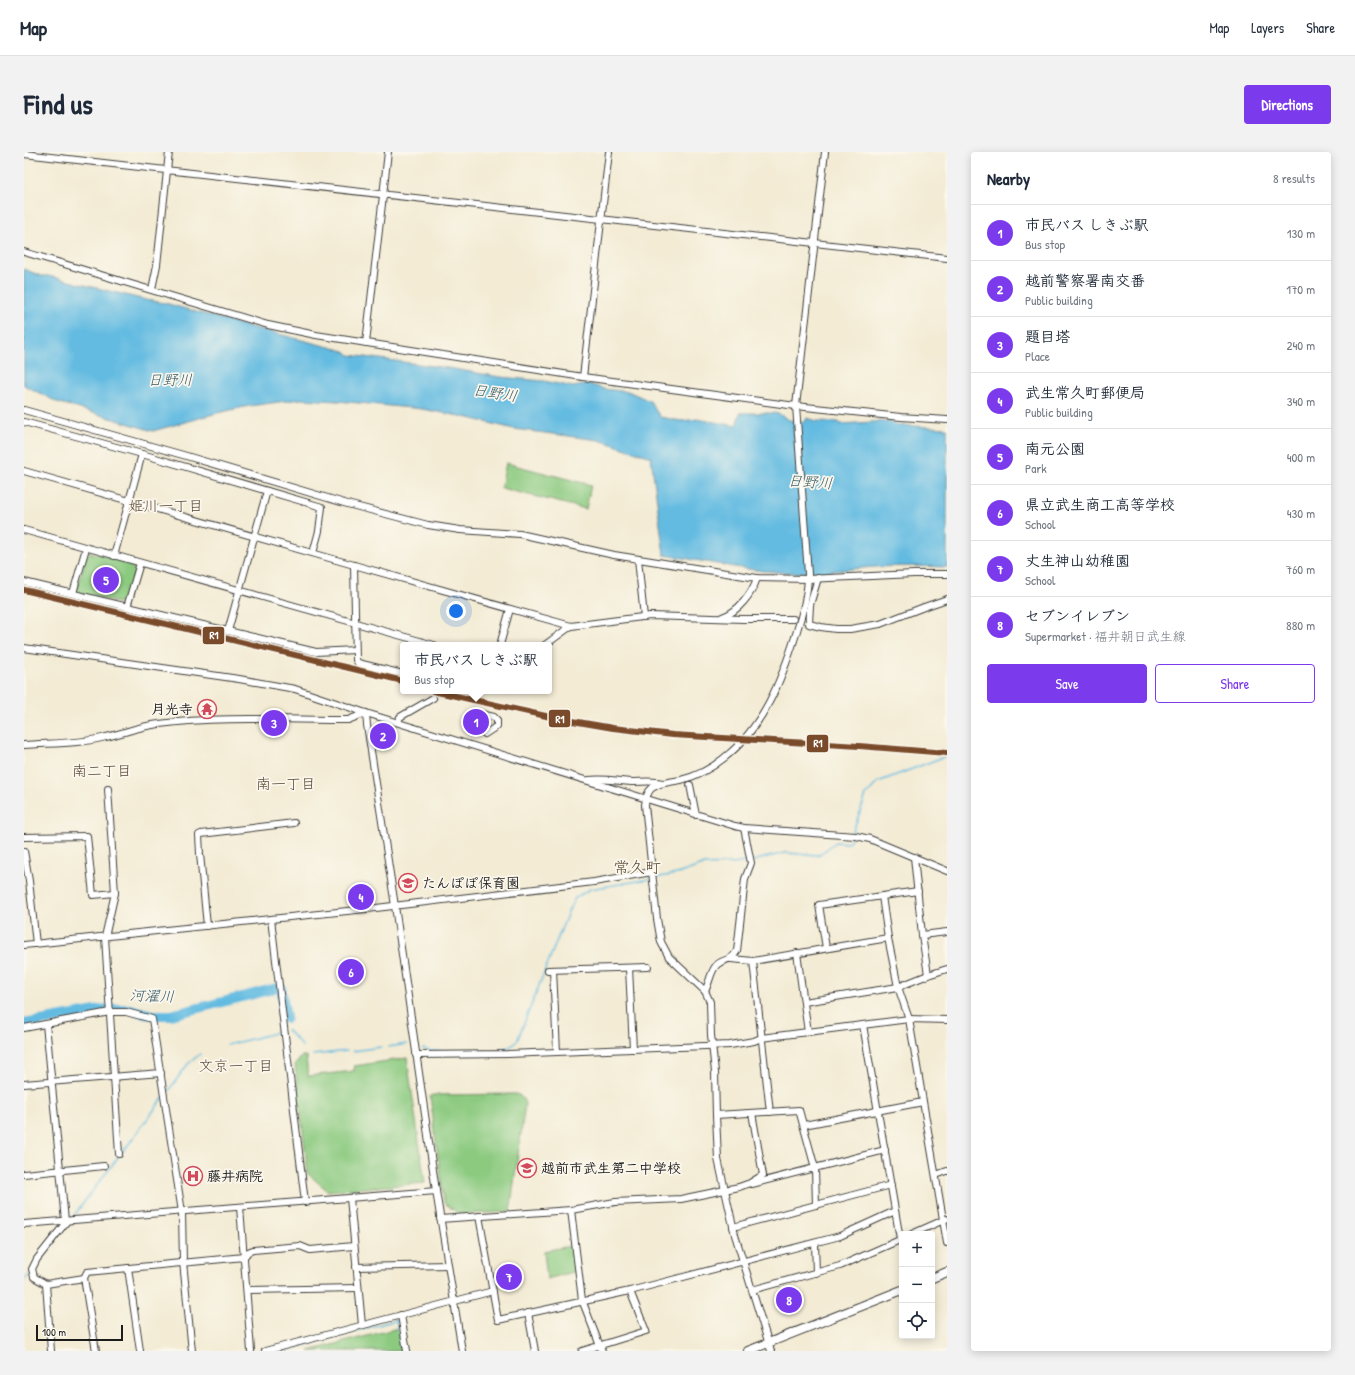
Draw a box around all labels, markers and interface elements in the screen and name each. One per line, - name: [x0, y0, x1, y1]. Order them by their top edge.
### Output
- text: Map: [20, 15, 47, 41]
- text: Map: [1209, 18, 1229, 37]
- text: Layers: [1251, 18, 1284, 37]
- text: Share: [1306, 18, 1335, 37]
- text: Find us: [24, 85, 93, 123]
- button: Directions: [1244, 85, 1331, 124]
- text: Nearby: [987, 167, 1030, 190]
- text: 8 results: [1273, 169, 1315, 187]
- text: 市民バス しきぶ駅: [1025, 214, 1148, 235]
- text: 1: [998, 224, 1002, 242]
- text: 130 m: [1287, 224, 1315, 242]
- text: Bus stop: [1025, 235, 1065, 253]
- text: 越前警察署南交番: [1025, 270, 1145, 291]
- text: 2: [997, 280, 1003, 298]
- text: 170 m: [1286, 280, 1315, 298]
- text: Public building: [1025, 291, 1093, 309]
- text: 題目塔: [1025, 326, 1070, 347]
- text: 3: [997, 336, 1003, 354]
- text: 240 m: [1286, 336, 1315, 354]
- text: Place: [1025, 347, 1050, 365]
- water label: 日野川: [147, 369, 193, 390]
- water label: 日野川: [471, 379, 519, 406]
- text: 武生常久町郵便局: [1025, 382, 1145, 403]
- text: 4: [998, 392, 1002, 410]
- text: 340 m: [1287, 392, 1315, 410]
- text: Public building: [1025, 403, 1093, 421]
- text: 南元公園: [1025, 438, 1085, 459]
- text: 5: [997, 448, 1003, 466]
- text: 400 m: [1287, 448, 1315, 466]
- text: Park: [1025, 459, 1047, 477]
- water label: 日野川: [787, 469, 833, 494]
- text: 県立武生商工高等学校: [1025, 494, 1175, 515]
- district label: 姫川一丁目: [128, 495, 204, 516]
- text: 6: [997, 504, 1003, 522]
- text: 430 m: [1287, 504, 1315, 522]
- text: School: [1025, 515, 1055, 533]
- text: 丈生神山幼稚園: [1025, 550, 1130, 571]
- text: 7: [997, 560, 1003, 578]
- text: 760 m: [1286, 560, 1315, 578]
- pin: 5: [93, 565, 119, 595]
- text: School: [1025, 571, 1055, 589]
- your location: [446, 601, 466, 621]
- text: セブンイレブン: [1025, 605, 1130, 626]
- text: 8: [997, 616, 1003, 634]
- text: 880 m: [1286, 616, 1315, 634]
- line badge: R1: [202, 626, 225, 645]
- text: Supermarket · 福井朝日武生線: [1025, 627, 1185, 645]
- text: R1: [210, 628, 219, 642]
- popup: [400, 642, 552, 694]
- text: 市民バス しきぶ駅: [414, 649, 538, 670]
- button: Save: [987, 664, 1147, 703]
- button: Share: [1155, 664, 1315, 703]
- text: Bus stop: [414, 670, 454, 688]
- temple icon: 月光寺: [196, 698, 218, 720]
- place label: 月光寺: [151, 699, 193, 718]
- pin: 1: [463, 707, 489, 737]
- pin: 3: [261, 708, 287, 738]
- line badge: R1: [548, 709, 571, 728]
- text: R1: [556, 712, 565, 726]
- pin: 2: [370, 721, 396, 751]
- line badge: R1: [806, 734, 829, 753]
- text: R1: [814, 736, 823, 750]
- district label: 南二丁目: [72, 760, 132, 781]
- district label: 南一丁目: [256, 773, 316, 794]
- district label: 常久町: [613, 856, 661, 878]
- school or university icon: たんぽぽ保育園: [397, 872, 419, 894]
- place label: たんぽぽ保育園: [422, 873, 520, 892]
- pin: 4: [348, 882, 374, 912]
- pin: 6: [338, 957, 364, 987]
- water label: 河濯川: [129, 984, 175, 1007]
- district label: 文京一丁目: [198, 1055, 274, 1076]
- school or university icon: 越前市武生第二中学校: [516, 1157, 538, 1179]
- place label: 越前市武生第二中学校: [541, 1158, 681, 1177]
- hospital icon: 藤井病院: [182, 1165, 204, 1187]
- place label: 藤井病院: [207, 1166, 263, 1185]
- map controls: [899, 1231, 935, 1339]
- button: +: [899, 1231, 935, 1267]
- pin: 7: [496, 1262, 522, 1292]
- button: −: [899, 1267, 935, 1303]
- pin: 8: [776, 1285, 802, 1315]
- button: locate: [899, 1303, 935, 1339]
- scale bar: [36, 1323, 123, 1342]
- text: 100 m: [42, 1325, 66, 1339]

